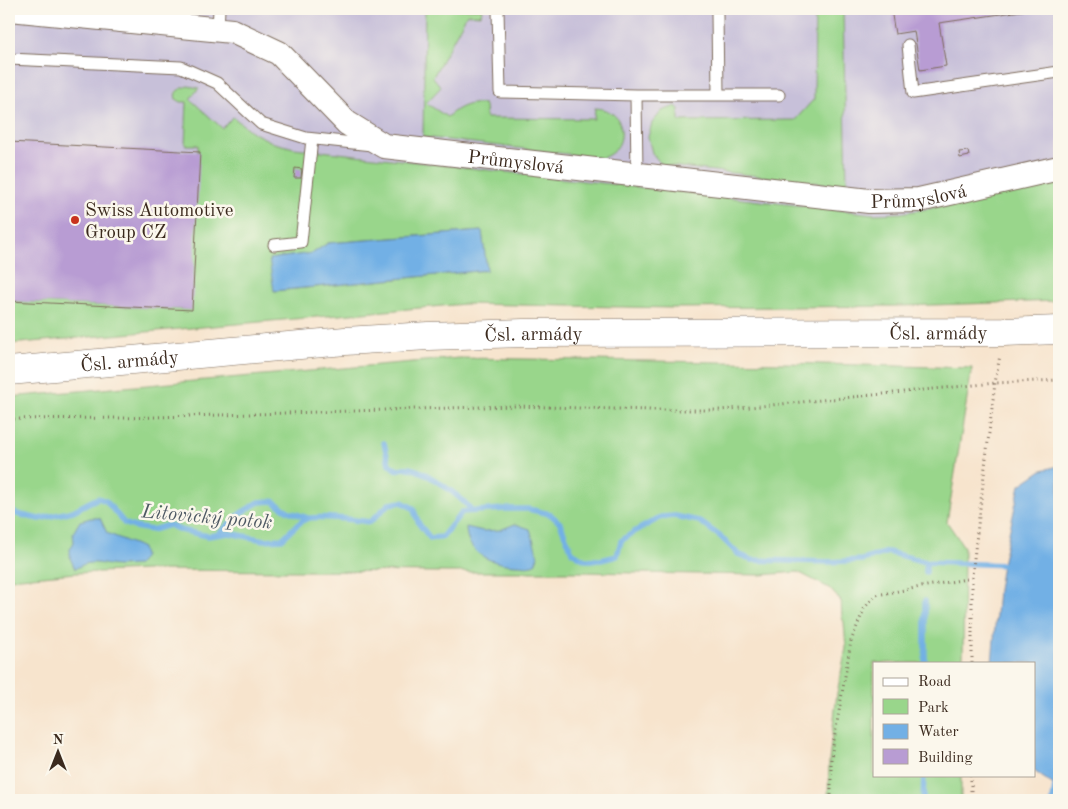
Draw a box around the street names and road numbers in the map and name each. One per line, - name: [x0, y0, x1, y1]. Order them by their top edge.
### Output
- street label: Průmyslová: [467, 149, 566, 178]
- street label: Průmyslová: [870, 182, 969, 213]
- street label: Čsl. armády: [889, 320, 988, 344]
- street label: Čsl. armády: [484, 322, 583, 346]
- street label: Čsl. armády: [79, 349, 180, 377]

